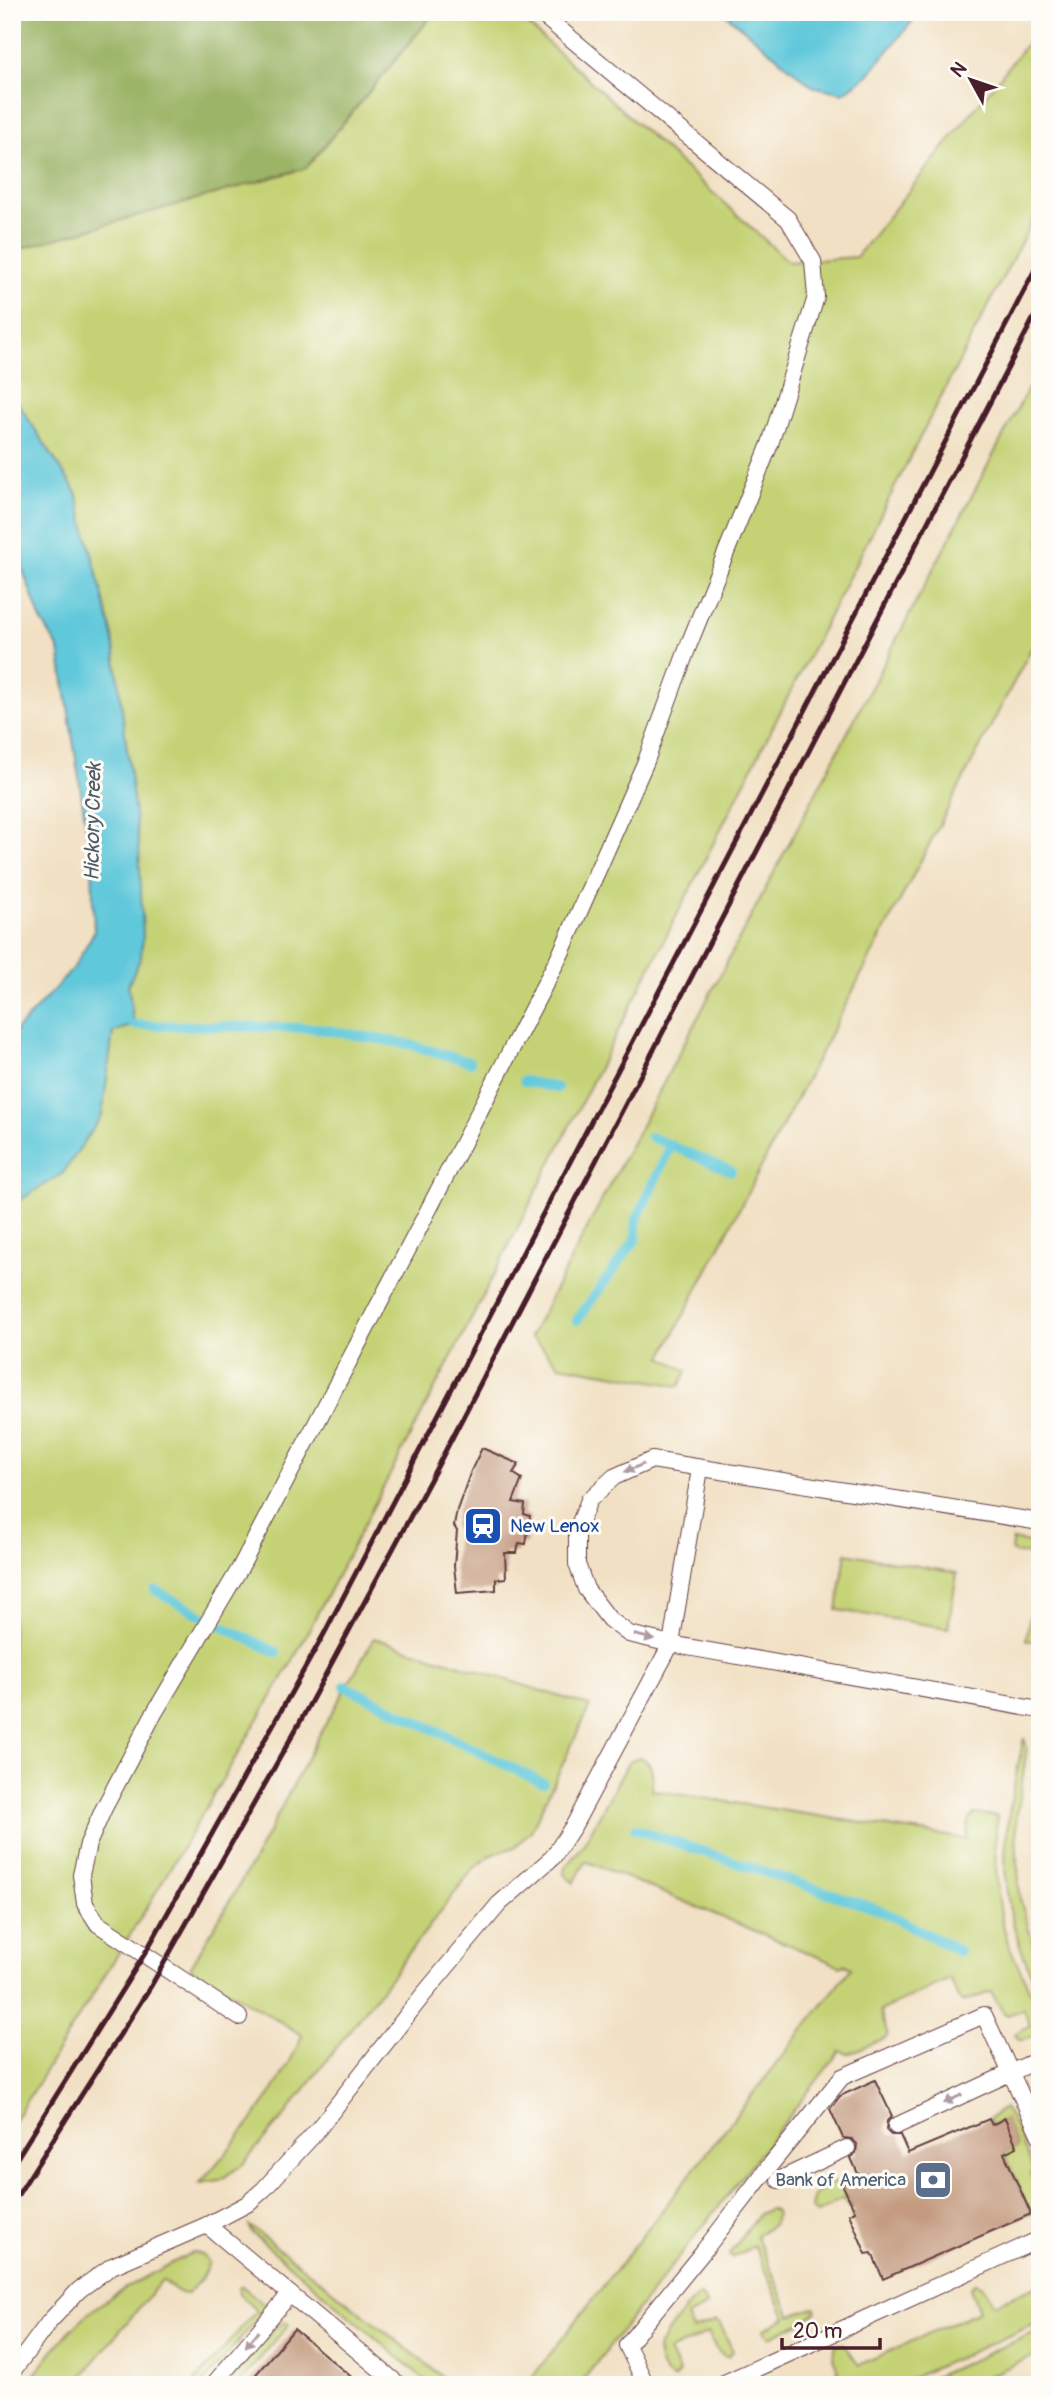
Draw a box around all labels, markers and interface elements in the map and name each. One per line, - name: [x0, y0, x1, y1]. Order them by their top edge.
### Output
- north arrow: [936, 46, 1006, 116]
- text: N: [945, 57, 972, 82]
- water label: Hickory Creek: [78, 760, 108, 881]
- one-way arrow: [624, 1463, 645, 1474]
- station icon: New Lenox: [462, 1505, 504, 1547]
- place label: New Lenox: [510, 1514, 600, 1538]
- one-way arrow: [633, 1632, 655, 1643]
- one-way arrow: [943, 2094, 963, 2105]
- bank icon: Bank of America: [912, 2159, 954, 2201]
- place label: Bank of America: [775, 2168, 906, 2192]
- scale bar: [782, 2306, 880, 2350]
- text: 20 m: [793, 2318, 842, 2345]
- one-way arrow: [244, 2330, 259, 2348]

